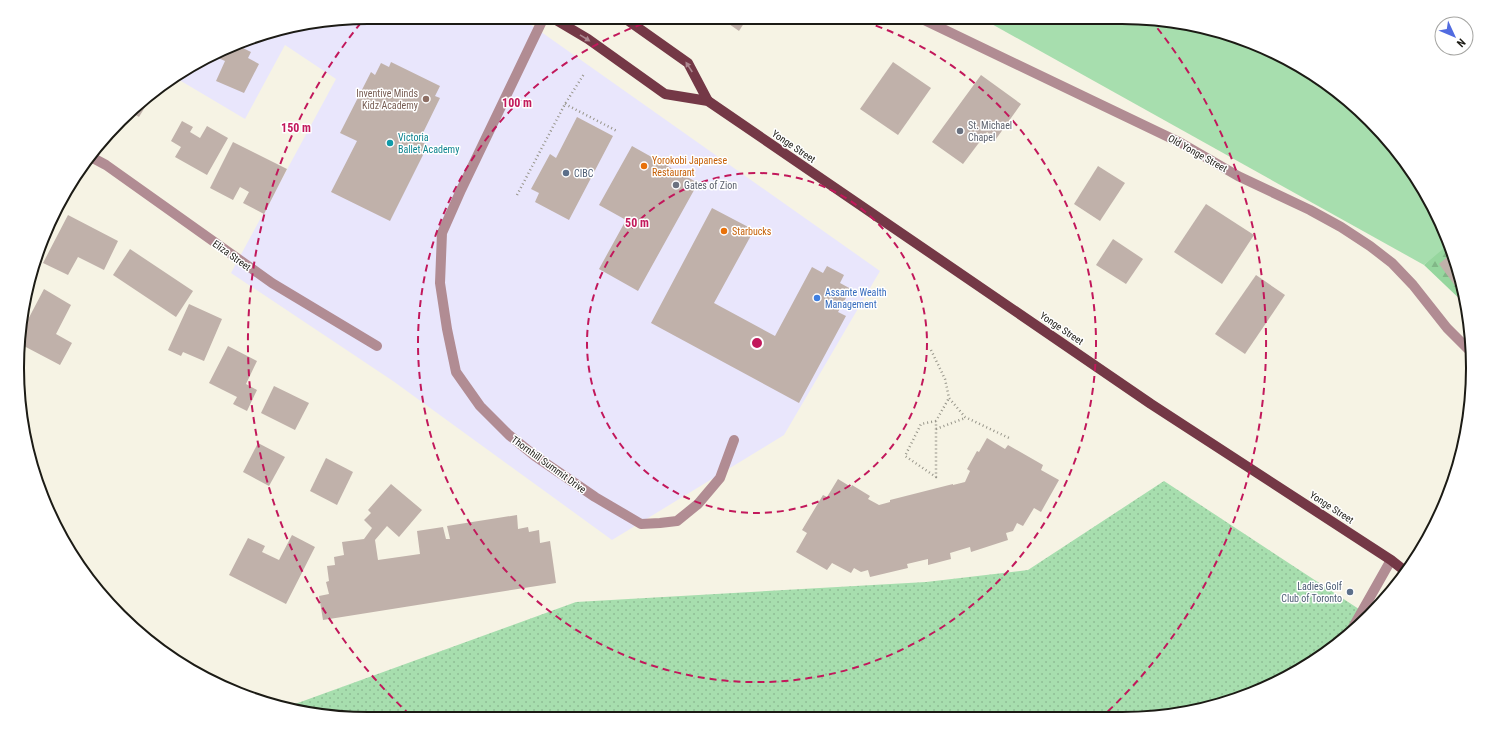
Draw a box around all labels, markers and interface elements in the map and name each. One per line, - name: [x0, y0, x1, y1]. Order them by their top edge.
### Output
- north arrow: [1434, 16, 1474, 56]
- one-way arrow: [579, 34, 591, 41]
- text: N: [1454, 36, 1468, 50]
- one-way arrow: [686, 62, 693, 73]
- place label: Inventive Minds Kidz Academy: [356, 88, 418, 111]
- marker: Inventive Minds Kidz Academy: [421, 94, 431, 104]
- text: 100 m: [502, 96, 532, 110]
- place label: St. Michael Chapel: [968, 120, 1012, 143]
- text: 150 m: [281, 121, 311, 135]
- marker: St. Michael Chapel: [955, 126, 965, 136]
- street label: Yonge Street: [770, 128, 818, 165]
- place label: Victoria Ballet Academy: [398, 132, 459, 155]
- street label: Old Yonge Street: [1166, 133, 1229, 174]
- marker: Victoria Ballet Academy: [385, 138, 395, 148]
- place label: Yorokobi Japanese Restaurant: [652, 155, 727, 178]
- marker: Yorokobi Japanese Restaurant: [639, 161, 649, 171]
- marker: CIBC: [561, 168, 571, 178]
- place label: CIBC: [574, 168, 594, 179]
- marker: Gates of Zion: [671, 180, 681, 190]
- place label: Gates of Zion: [684, 180, 737, 191]
- text: 50 m: [625, 216, 649, 230]
- marker: Starbucks: [719, 226, 729, 236]
- place label: Starbucks: [732, 226, 772, 237]
- street label: Eliza Street: [210, 238, 253, 273]
- place label: Assante Wealth Management: [825, 287, 887, 310]
- marker: Assante Wealth Management: [812, 293, 822, 303]
- street label: Yonge Street: [1038, 310, 1086, 347]
- centre of rings: [750, 336, 764, 350]
- street label: Thornhill Summit Drive: [509, 434, 588, 495]
- street label: Yonge Street: [1308, 489, 1356, 526]
- place label: Ladies Golf Club of Toronto: [1281, 581, 1343, 604]
- marker: Ladies Golf Club of Toronto: [1345, 587, 1355, 597]

